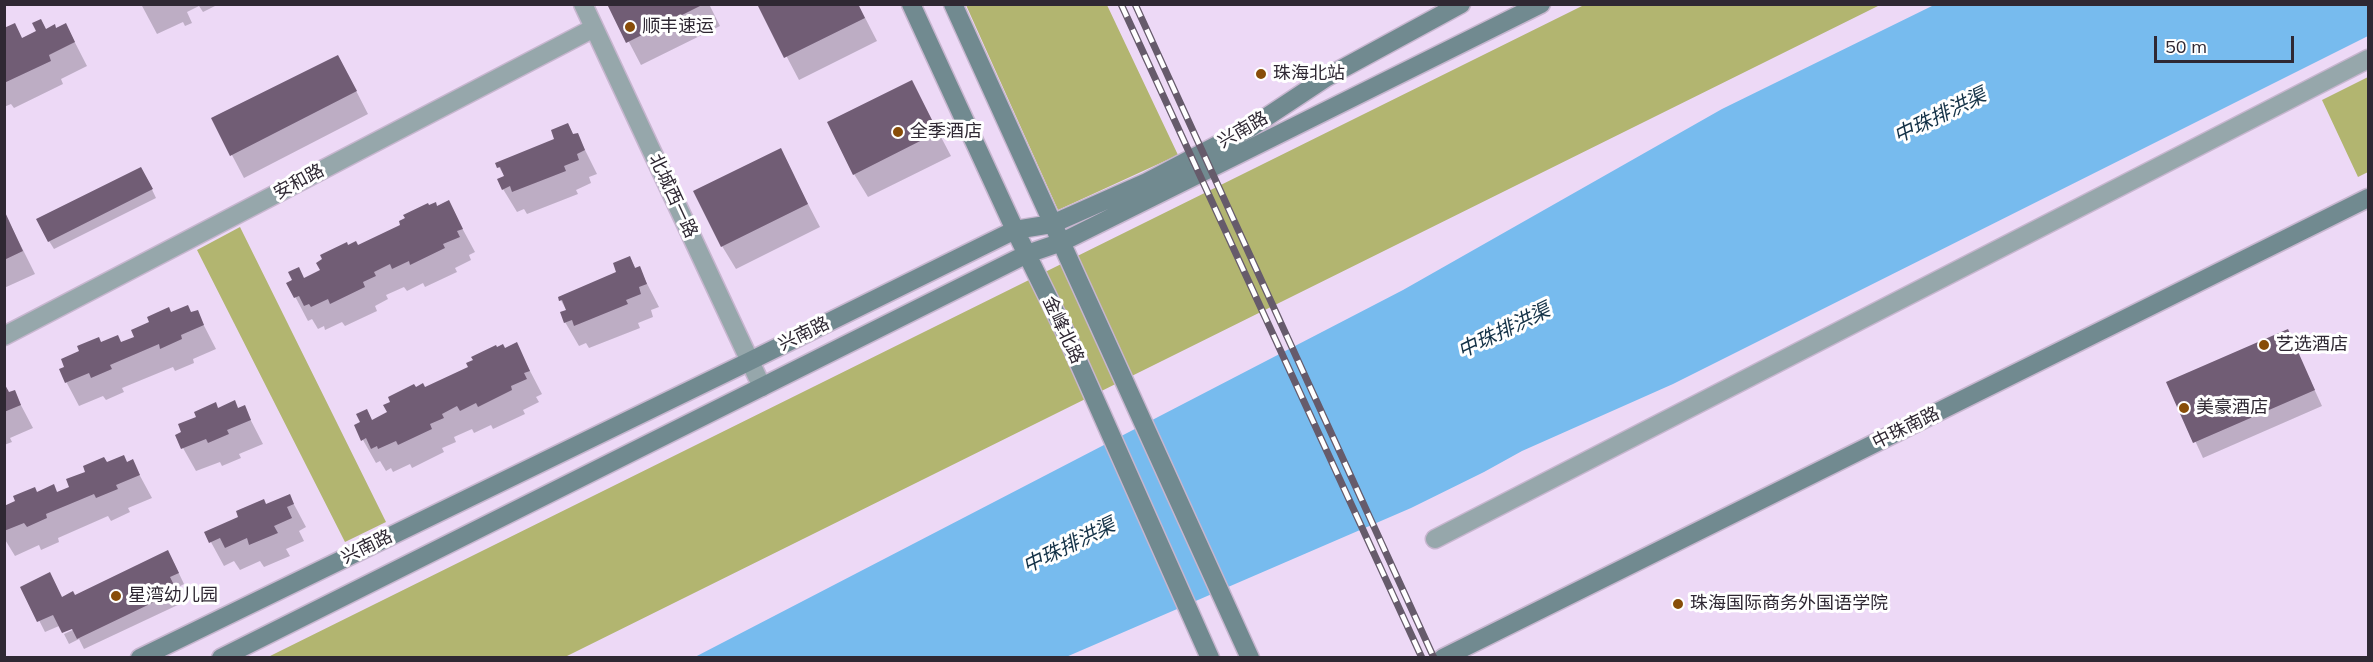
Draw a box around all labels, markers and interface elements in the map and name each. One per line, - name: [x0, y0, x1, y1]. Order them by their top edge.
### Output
- place label: 顺丰速运: [642, 16, 714, 38]
- marker: 顺丰速运: [623, 20, 637, 34]
- scale bar: [2157, 24, 2296, 62]
- text: 50 m: [2165, 35, 2207, 58]
- place label: 珠海北站: [1273, 63, 1345, 85]
- marker: 珠海北站: [1254, 67, 1268, 81]
- water label: 中珠排洪渠: [1890, 83, 1990, 149]
- street label: 兴南路: [1214, 107, 1272, 153]
- place label: 全季酒店: [910, 121, 982, 143]
- marker: 全季酒店: [891, 125, 905, 139]
- street label: 北城西一路: [644, 151, 702, 241]
- street label: 安和路: [270, 160, 328, 204]
- street label: 金峰北路: [1038, 293, 1088, 367]
- water label: 中珠排洪渠: [1454, 298, 1554, 364]
- street label: 兴南路: [775, 312, 833, 356]
- place label: 艺选酒店: [2276, 334, 2348, 356]
- marker: 艺选酒店: [2257, 338, 2271, 352]
- place label: 美豪酒店: [2196, 397, 2268, 419]
- marker: 美豪酒店: [2177, 401, 2191, 415]
- street label: 中珠南路: [1869, 403, 1943, 453]
- water label: 中珠排洪渠: [1019, 513, 1119, 579]
- street label: 兴南路: [338, 525, 396, 569]
- place label: 星湾幼儿园: [128, 585, 218, 607]
- marker: 星湾幼儿园: [109, 589, 123, 603]
- place label: 珠海国际商务外国语学院: [1690, 593, 1888, 615]
- marker: 珠海国际商务外国语学院: [1671, 597, 1685, 611]

